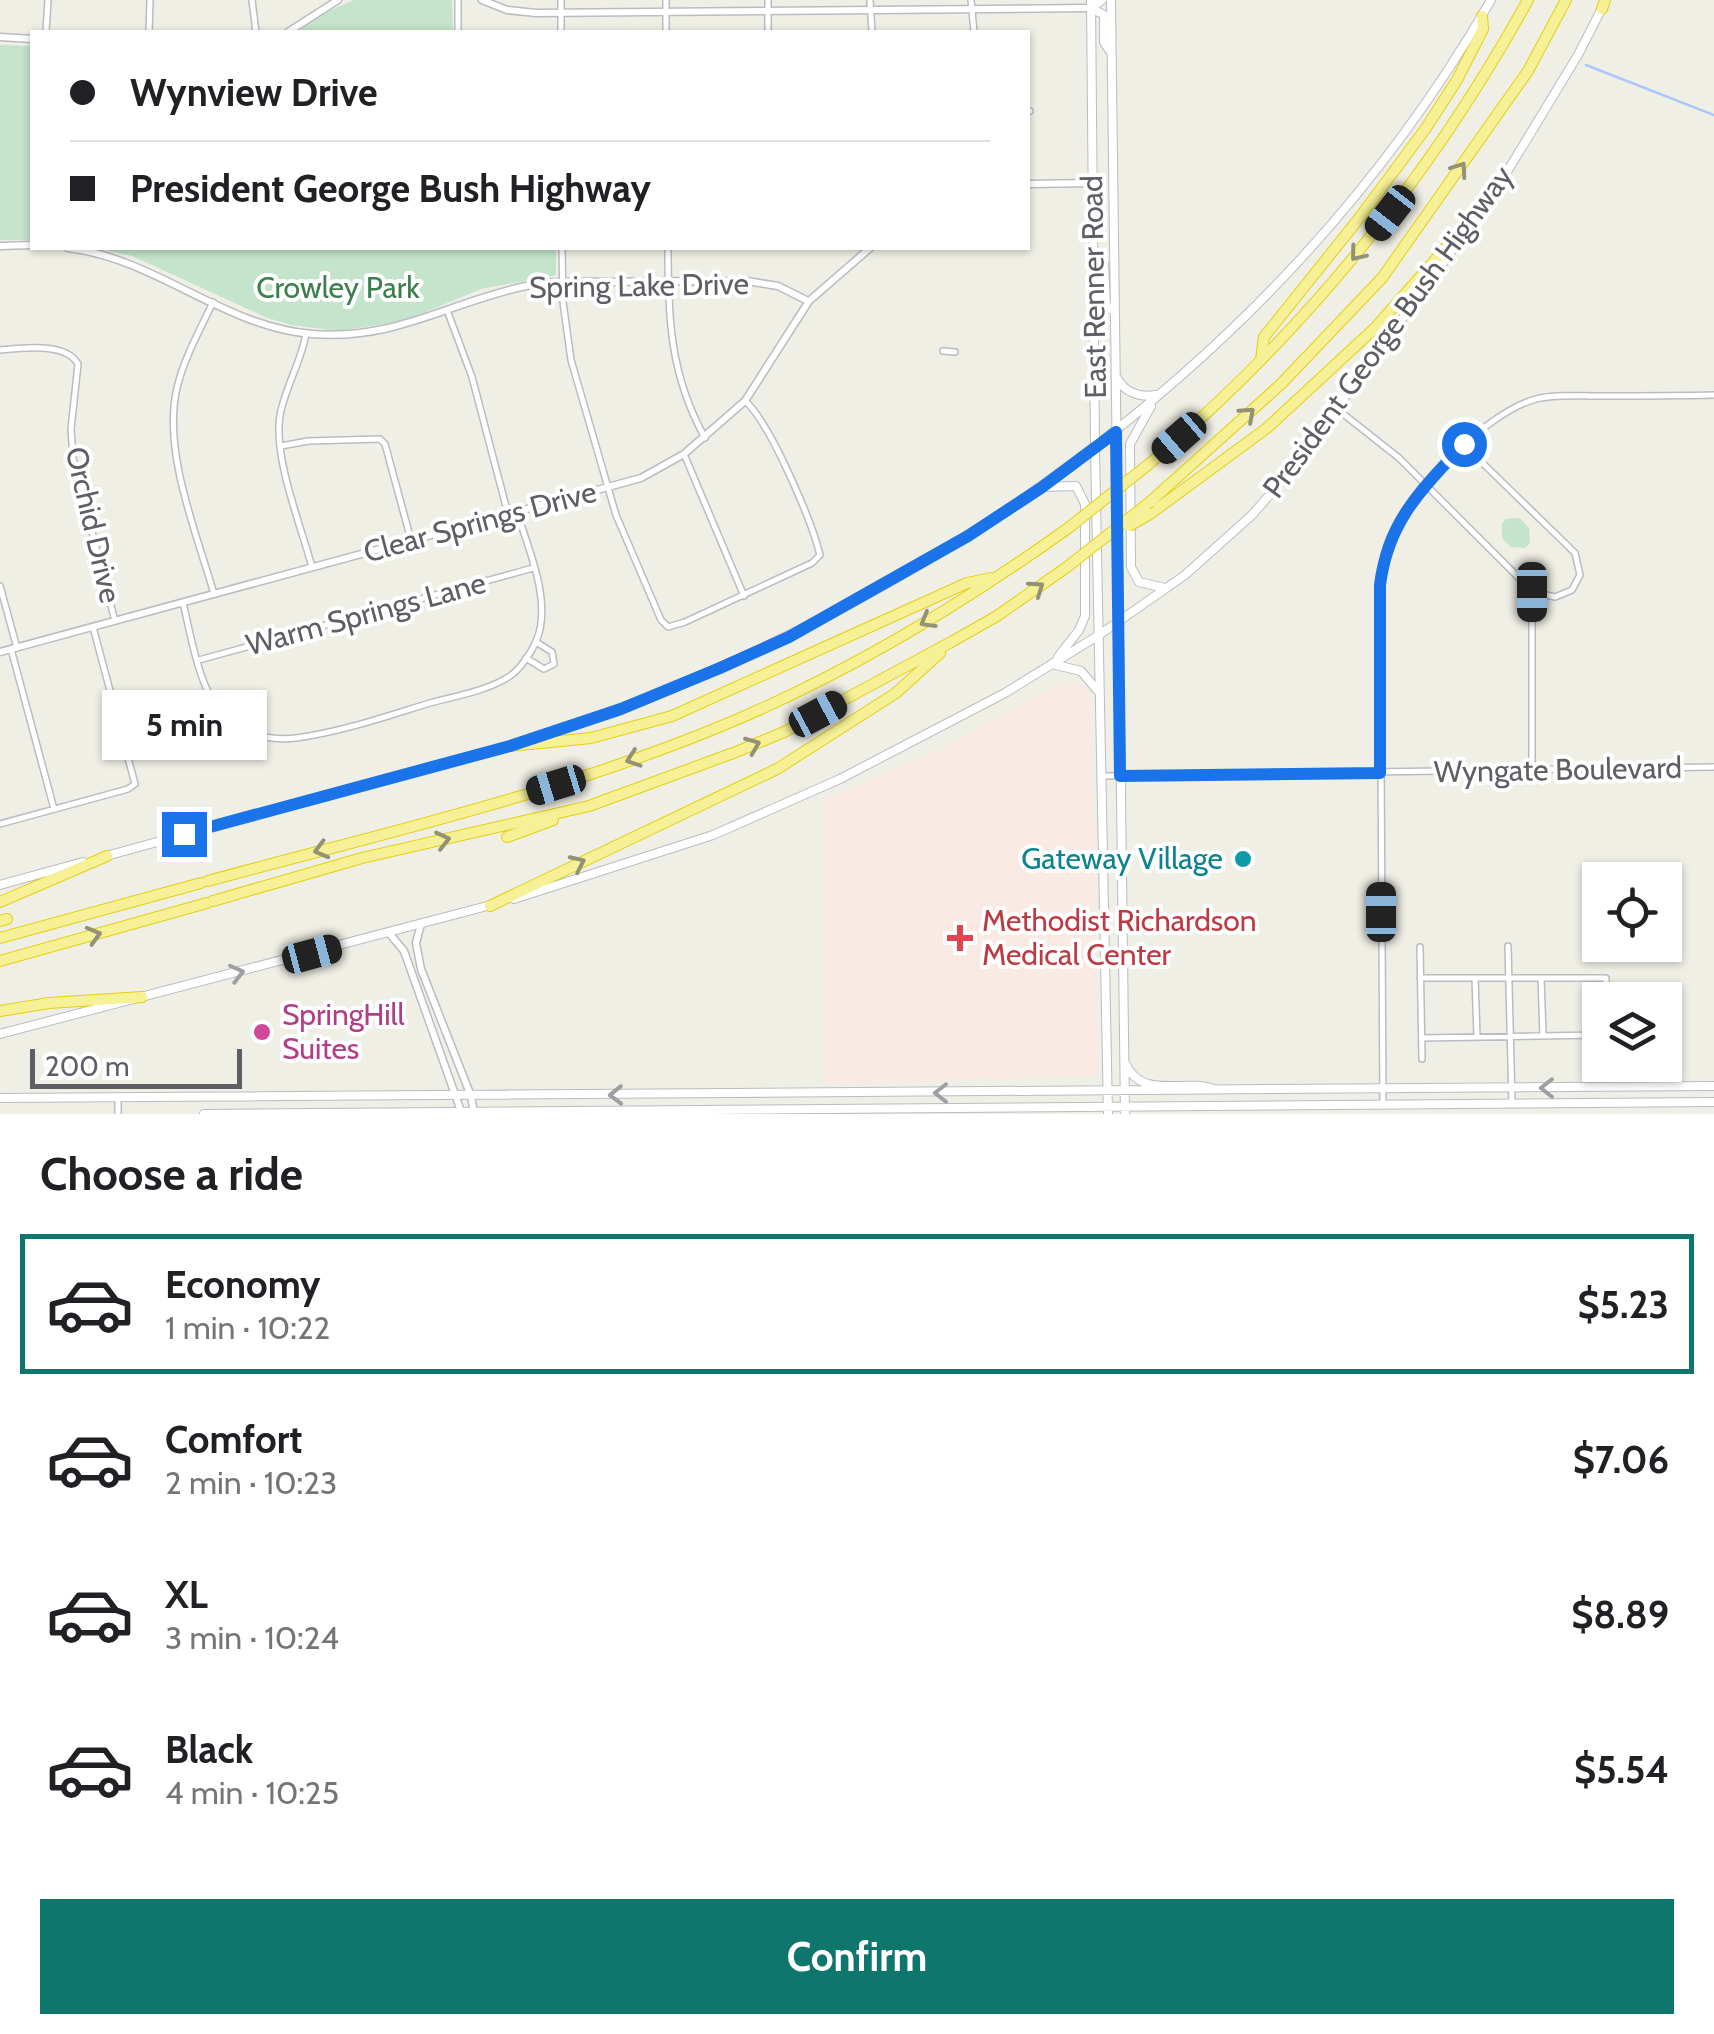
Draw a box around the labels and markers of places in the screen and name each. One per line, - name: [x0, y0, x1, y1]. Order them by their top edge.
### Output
- place label: Gateway Village: [1021, 840, 1223, 877]
- marker: Gateway Village: [1232, 848, 1254, 870]
- place label: Methodist Richardson Medical Center: [982, 902, 1256, 973]
- marker: Methodist Richardson Medical Center: [947, 925, 973, 951]
- place label: SpringHill Suites: [282, 996, 405, 1067]
- marker: SpringHill Suites: [251, 1021, 273, 1043]

